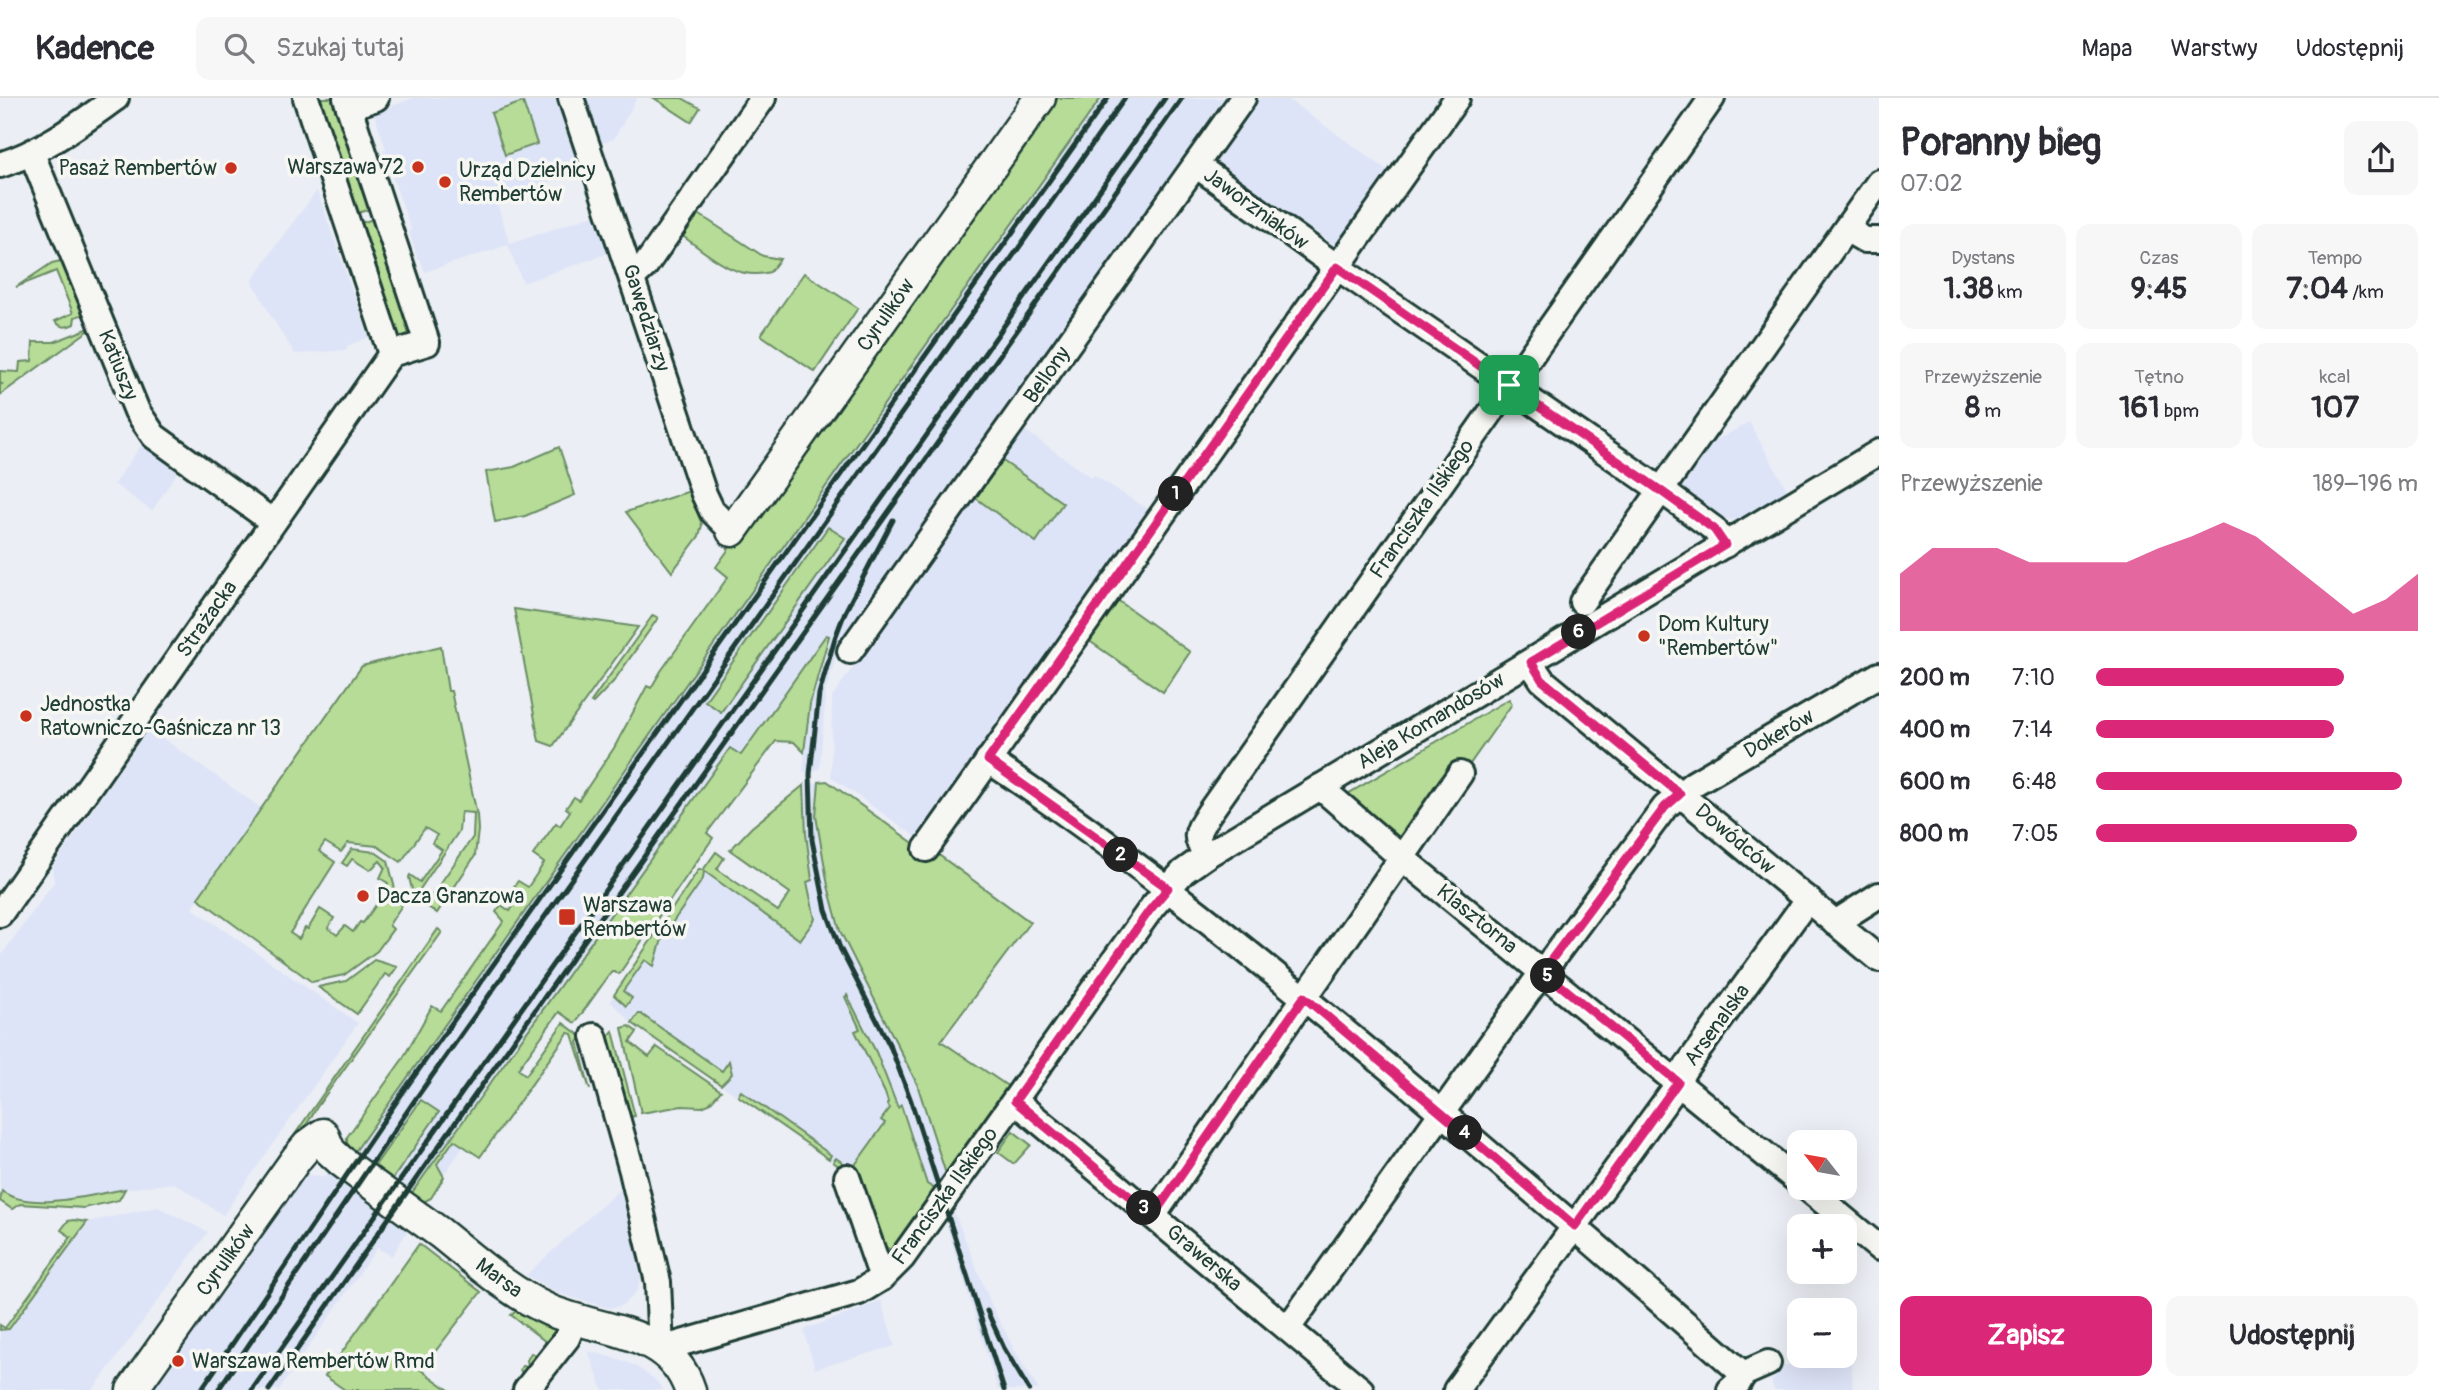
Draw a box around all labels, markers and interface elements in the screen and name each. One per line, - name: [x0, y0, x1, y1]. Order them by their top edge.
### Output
- search box: [196, 17, 686, 80]
- text: Kadence: [35, 28, 154, 69]
- icon: search: [220, 29, 258, 67]
- text: Szukaj tutaj: [276, 32, 405, 64]
- text: Mapa: [2082, 34, 2132, 63]
- text: Warstwy: [2170, 34, 2258, 63]
- text: Udostępnij: [2296, 34, 2404, 63]
- text: Poranny bieg: [1900, 119, 2101, 167]
- button: share: [2344, 121, 2418, 195]
- place label: Warszawa 72: [287, 154, 404, 181]
- place label: Pasaż Rembertów: [59, 155, 217, 182]
- place label: Urząd Dzielnicy Rembertów: [459, 157, 596, 208]
- marker: Warszawa 72: [410, 159, 426, 175]
- marker: Pasaż Rembertów: [223, 160, 239, 176]
- street label: Jaworzniaków: [1198, 162, 1314, 256]
- text: 07:02: [1900, 169, 1963, 198]
- marker: Urząd Dzielnicy Rembertów: [437, 174, 453, 190]
- text: Dystans: [1951, 246, 2015, 270]
- text: Czas: [2140, 246, 2178, 270]
- text: Tempo: [2308, 246, 2362, 270]
- street label: Gawędziarzy: [616, 261, 676, 375]
- text: 1.38: [1943, 270, 1994, 307]
- text: 9:45: [2130, 270, 2188, 307]
- text: 7:04: [2286, 270, 2348, 307]
- street label: Cyrulików: [851, 273, 921, 357]
- text: km: [1994, 280, 2023, 304]
- text: /km: [2348, 280, 2384, 304]
- street label: Katiuszy: [92, 326, 144, 404]
- street label: Bellony: [1018, 341, 1076, 409]
- pin: [1479, 355, 1539, 415]
- text: Przewyższenie: [1924, 365, 2042, 389]
- text: Tętno: [2134, 365, 2184, 389]
- text: kcal: [2320, 365, 2350, 389]
- icon: arrive: [1490, 366, 1528, 404]
- text: 8: [1965, 389, 1980, 426]
- text: 161: [2119, 389, 2160, 426]
- text: 107: [2311, 389, 2359, 426]
- text: m: [1980, 399, 2001, 423]
- text: bpm: [2160, 399, 2199, 423]
- street label: Franciszka Ilskiego: [1364, 434, 1480, 584]
- text: Przewyższenie: [1900, 469, 2043, 498]
- text: 189–196 m: [2312, 469, 2418, 498]
- pin: 1: [1158, 476, 1194, 512]
- text: 1: [1172, 481, 1179, 505]
- street label: Strażacka: [171, 575, 243, 663]
- place label: Dom Kultury "Rembertów": [1658, 611, 1778, 662]
- pin: 6: [1562, 614, 1596, 650]
- text: 6: [1573, 619, 1584, 643]
- marker: Dom Kultury "Rembertów": [1636, 628, 1652, 644]
- text: 200 m: [1900, 663, 1970, 692]
- text: 7:10: [2012, 663, 2055, 692]
- street label: Aleja Komandosów: [1352, 666, 1510, 776]
- place label: Jednostka Ratowniczo-Gaśnicza nr 13: [40, 691, 281, 742]
- street label: Dokerów: [1739, 703, 1819, 765]
- marker: Jednostka Ratowniczo-Gaśnicza nr 13: [18, 708, 34, 724]
- text: 400 m: [1900, 715, 1970, 744]
- text: 7:14: [2012, 715, 2053, 744]
- text: 600 m: [1900, 767, 1970, 796]
- text: 6:48: [2012, 767, 2056, 796]
- street label: Dowódców: [1689, 798, 1781, 880]
- text: 800 m: [1900, 819, 1968, 848]
- text: 7:05: [2012, 819, 2058, 848]
- pin: 2: [1104, 838, 1138, 872]
- text: 2: [1115, 842, 1126, 866]
- street label: Klasztorna: [1431, 878, 1523, 960]
- place label: Dacza Granzowa: [377, 883, 524, 910]
- marker: Dacza Granzowa: [355, 888, 371, 904]
- place label: Warszawa Rembertów: [583, 892, 686, 943]
- marker: Warszawa Rembertów: [557, 907, 577, 927]
- pin: 5: [1530, 958, 1566, 994]
- text: 5: [1542, 963, 1553, 987]
- street label: Arsenalska: [1678, 979, 1756, 1071]
- pin: 4: [1448, 1116, 1482, 1150]
- text: 4: [1459, 1120, 1470, 1144]
- street label: Franciszka Ilskiego: [886, 1122, 1004, 1270]
- north arrow: [1787, 1130, 1857, 1200]
- map controls: [1787, 1130, 1857, 1368]
- pin: 3: [1126, 1190, 1162, 1226]
- text: 3: [1138, 1195, 1149, 1219]
- button: +: [1787, 1214, 1857, 1284]
- street label: Cyrulików: [191, 1218, 261, 1302]
- street label: Grawerska: [1160, 1218, 1248, 1298]
- street label: Marsa: [470, 1252, 528, 1304]
- button: Zapisz: [1900, 1296, 2152, 1376]
- button: Udostępnij: [2166, 1296, 2418, 1376]
- button: −: [1787, 1298, 1857, 1368]
- place label: Warszawa Rembertów Rmd: [192, 1348, 435, 1375]
- marker: Warszawa Rembertów Rmd: [170, 1353, 186, 1369]

